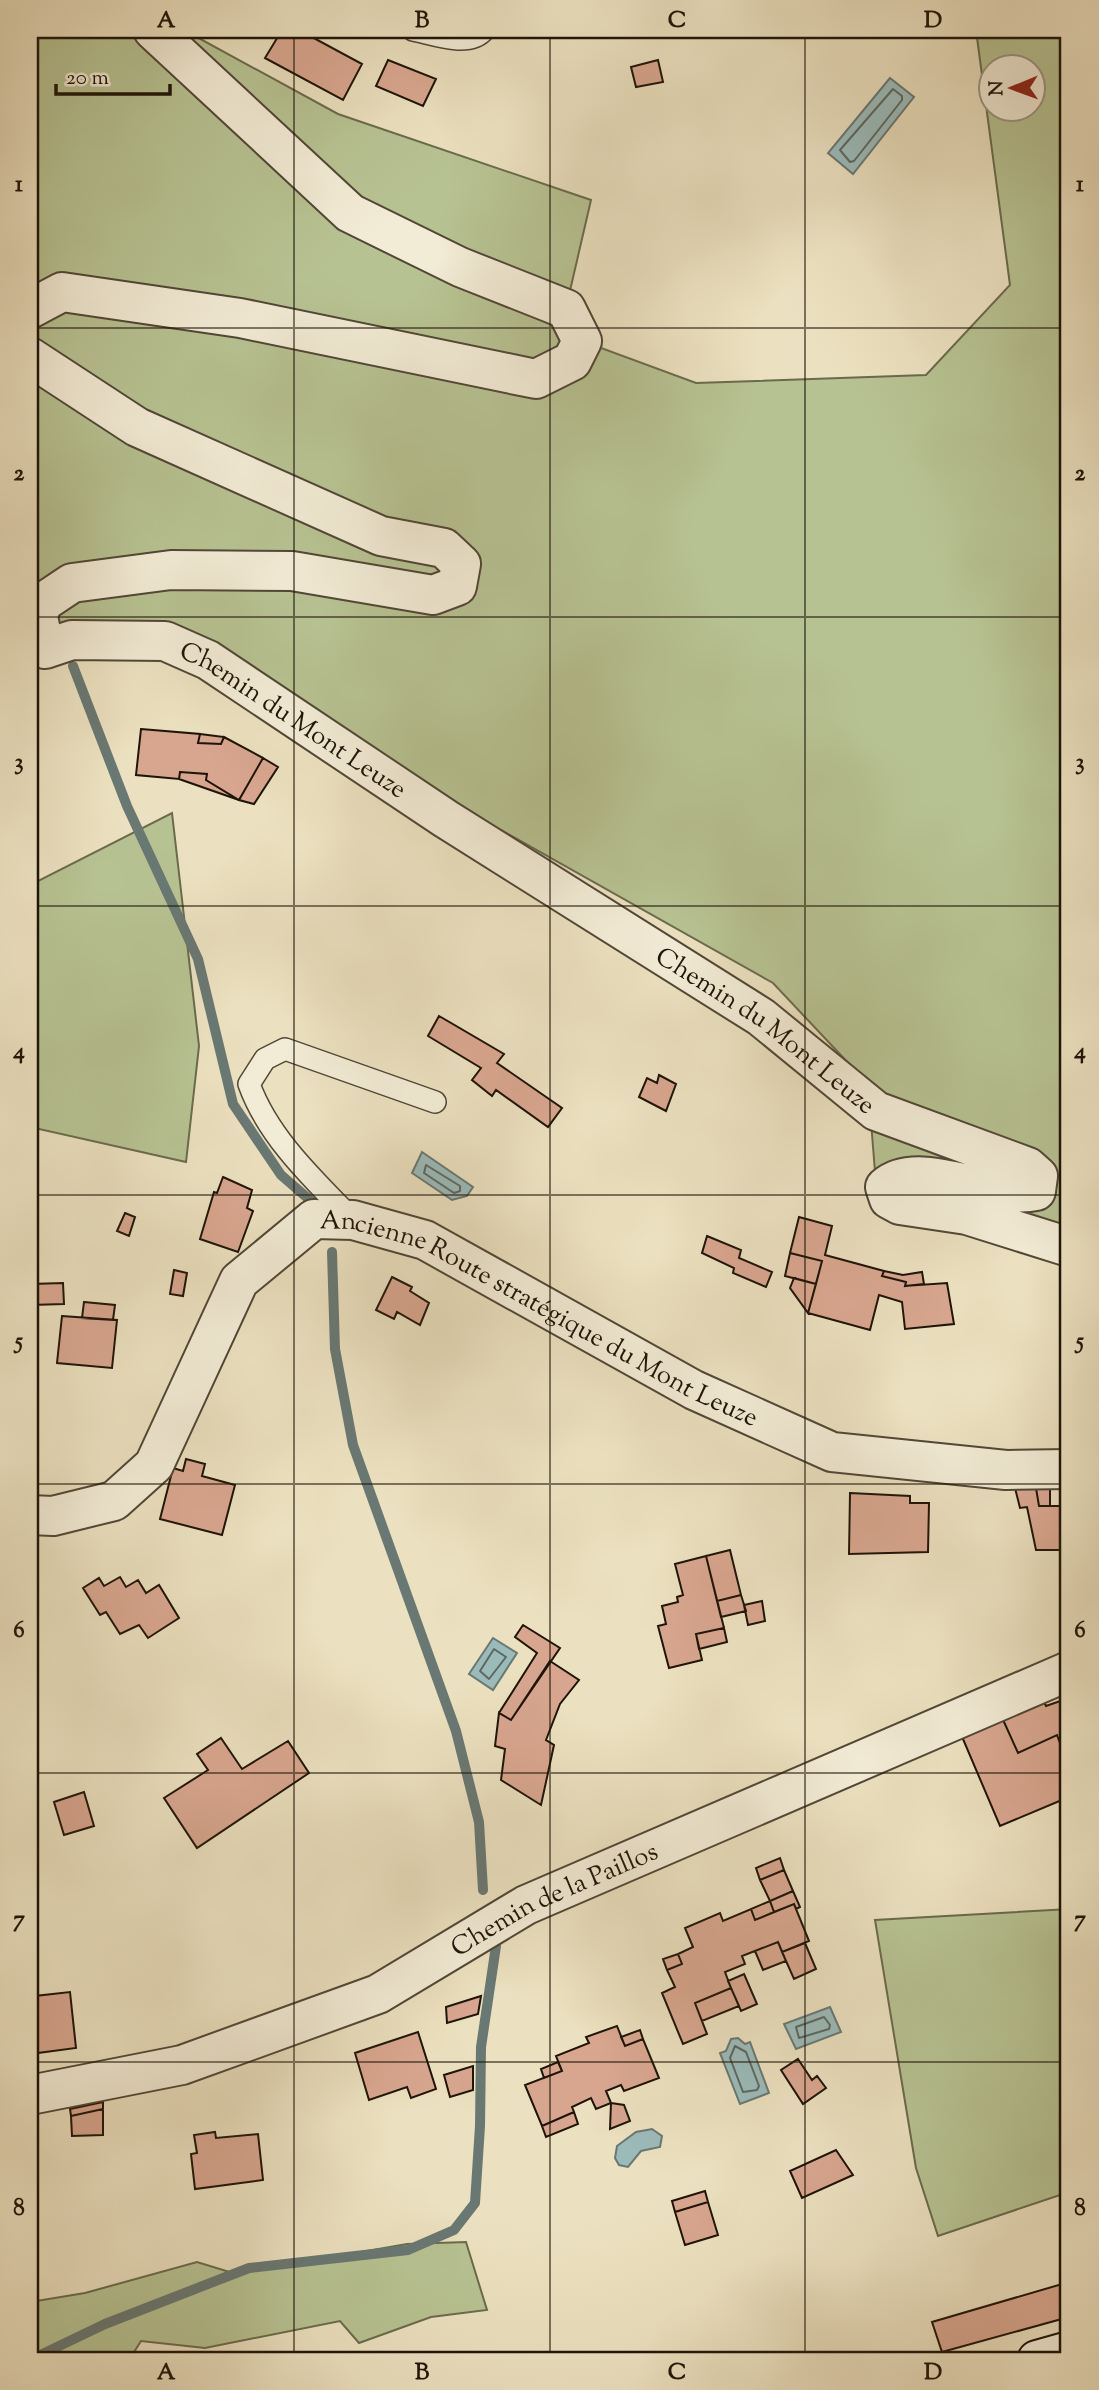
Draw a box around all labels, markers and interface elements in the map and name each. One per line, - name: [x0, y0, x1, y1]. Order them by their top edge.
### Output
- text: A: [157, 5, 176, 38]
- text: B: [415, 5, 430, 38]
- text: C: [668, 5, 686, 38]
- text: D: [924, 5, 942, 38]
- scale bar: [56, 52, 170, 96]
- north arrow: [976, 52, 1046, 122]
- text: 20 m: [66, 64, 109, 94]
- text: N: [984, 80, 1011, 96]
- text: 1: [15, 169, 23, 202]
- text: 1: [1076, 169, 1084, 202]
- text: 2: [14, 458, 25, 491]
- text: 2: [1075, 458, 1086, 491]
- street label: Chemin du Mont Leuze: [173, 634, 413, 809]
- text: 3: [14, 747, 24, 780]
- text: 3: [1075, 747, 1085, 780]
- street label: Chemin du Mont Leuze: [647, 939, 883, 1124]
- text: 4: [12, 1036, 25, 1069]
- text: 4: [1073, 1036, 1086, 1069]
- street label: Ancienne Route stratégique du Mont Leuze: [319, 1203, 764, 1437]
- text: 5: [13, 1326, 23, 1359]
- text: 5: [1074, 1326, 1084, 1359]
- text: 6: [13, 1615, 25, 1648]
- text: 6: [1074, 1615, 1086, 1648]
- street label: Chemin de la Paillos: [444, 1834, 664, 1967]
- text: 7: [13, 1904, 25, 1937]
- text: 7: [1074, 1904, 1086, 1937]
- text: 8: [13, 2193, 25, 2226]
- text: 8: [1074, 2193, 1086, 2226]
- text: A: [157, 2357, 176, 2390]
- text: B: [415, 2357, 430, 2390]
- text: C: [668, 2357, 686, 2390]
- text: D: [924, 2357, 942, 2390]

